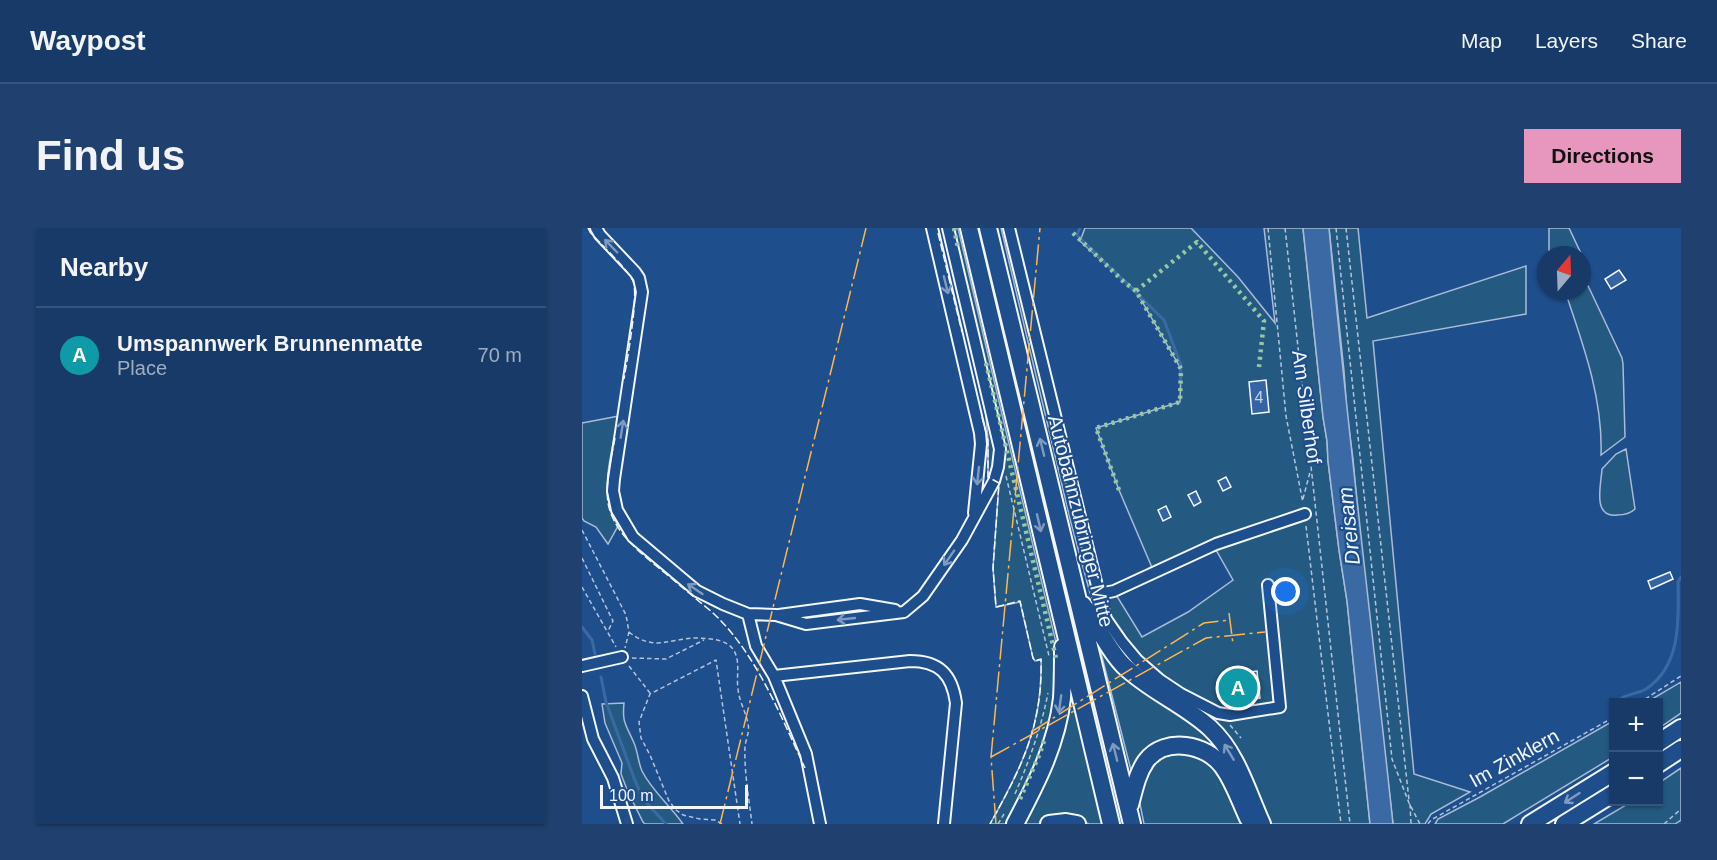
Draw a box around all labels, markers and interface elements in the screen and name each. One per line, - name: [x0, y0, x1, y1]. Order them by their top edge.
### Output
- text: Waypost: [30, 25, 146, 56]
- text: Map: [1461, 29, 1502, 52]
- text: Layers: [1535, 29, 1598, 52]
- text: Share: [1631, 29, 1687, 52]
- button: Directions: [1524, 129, 1681, 183]
- text: Find us: [36, 132, 185, 179]
- one-way arrow: [604, 239, 618, 254]
- north arrow: [1537, 246, 1591, 300]
- text: Nearby: [60, 252, 148, 282]
- one-way arrow: [940, 275, 952, 294]
- text: Umspannwerk Brunnenmatte: [117, 331, 423, 356]
- text: A: [72, 344, 87, 366]
- text: 70 m: [478, 344, 522, 366]
- street label: Am Silberhof: [1288, 349, 1326, 466]
- text: Place: [117, 357, 167, 379]
- house number: 4: [1255, 389, 1264, 406]
- street label: Autobahnzubringer Mitte: [1044, 413, 1118, 629]
- one-way arrow: [616, 419, 627, 439]
- one-way arrow: [1035, 438, 1047, 457]
- one-way arrow: [972, 465, 983, 485]
- water label: Dreisam: [1333, 486, 1364, 566]
- one-way arrow: [1034, 513, 1046, 532]
- one-way arrow: [943, 549, 955, 566]
- your location: [1271, 577, 1300, 606]
- one-way arrow: [687, 583, 704, 595]
- one-way arrow: [836, 614, 856, 625]
- pin: A: [1218, 666, 1258, 710]
- one-way arrow: [1055, 694, 1066, 714]
- map controls: [1609, 698, 1663, 806]
- button: +: [1609, 698, 1663, 752]
- street label: Im Zinklern: [1465, 724, 1563, 792]
- one-way arrow: [1109, 743, 1121, 762]
- one-way arrow: [1223, 744, 1235, 761]
- button: −: [1609, 752, 1663, 806]
- scale bar: [600, 782, 748, 810]
- text: 100 m: [609, 787, 653, 804]
- one-way arrow: [1564, 793, 1581, 805]

